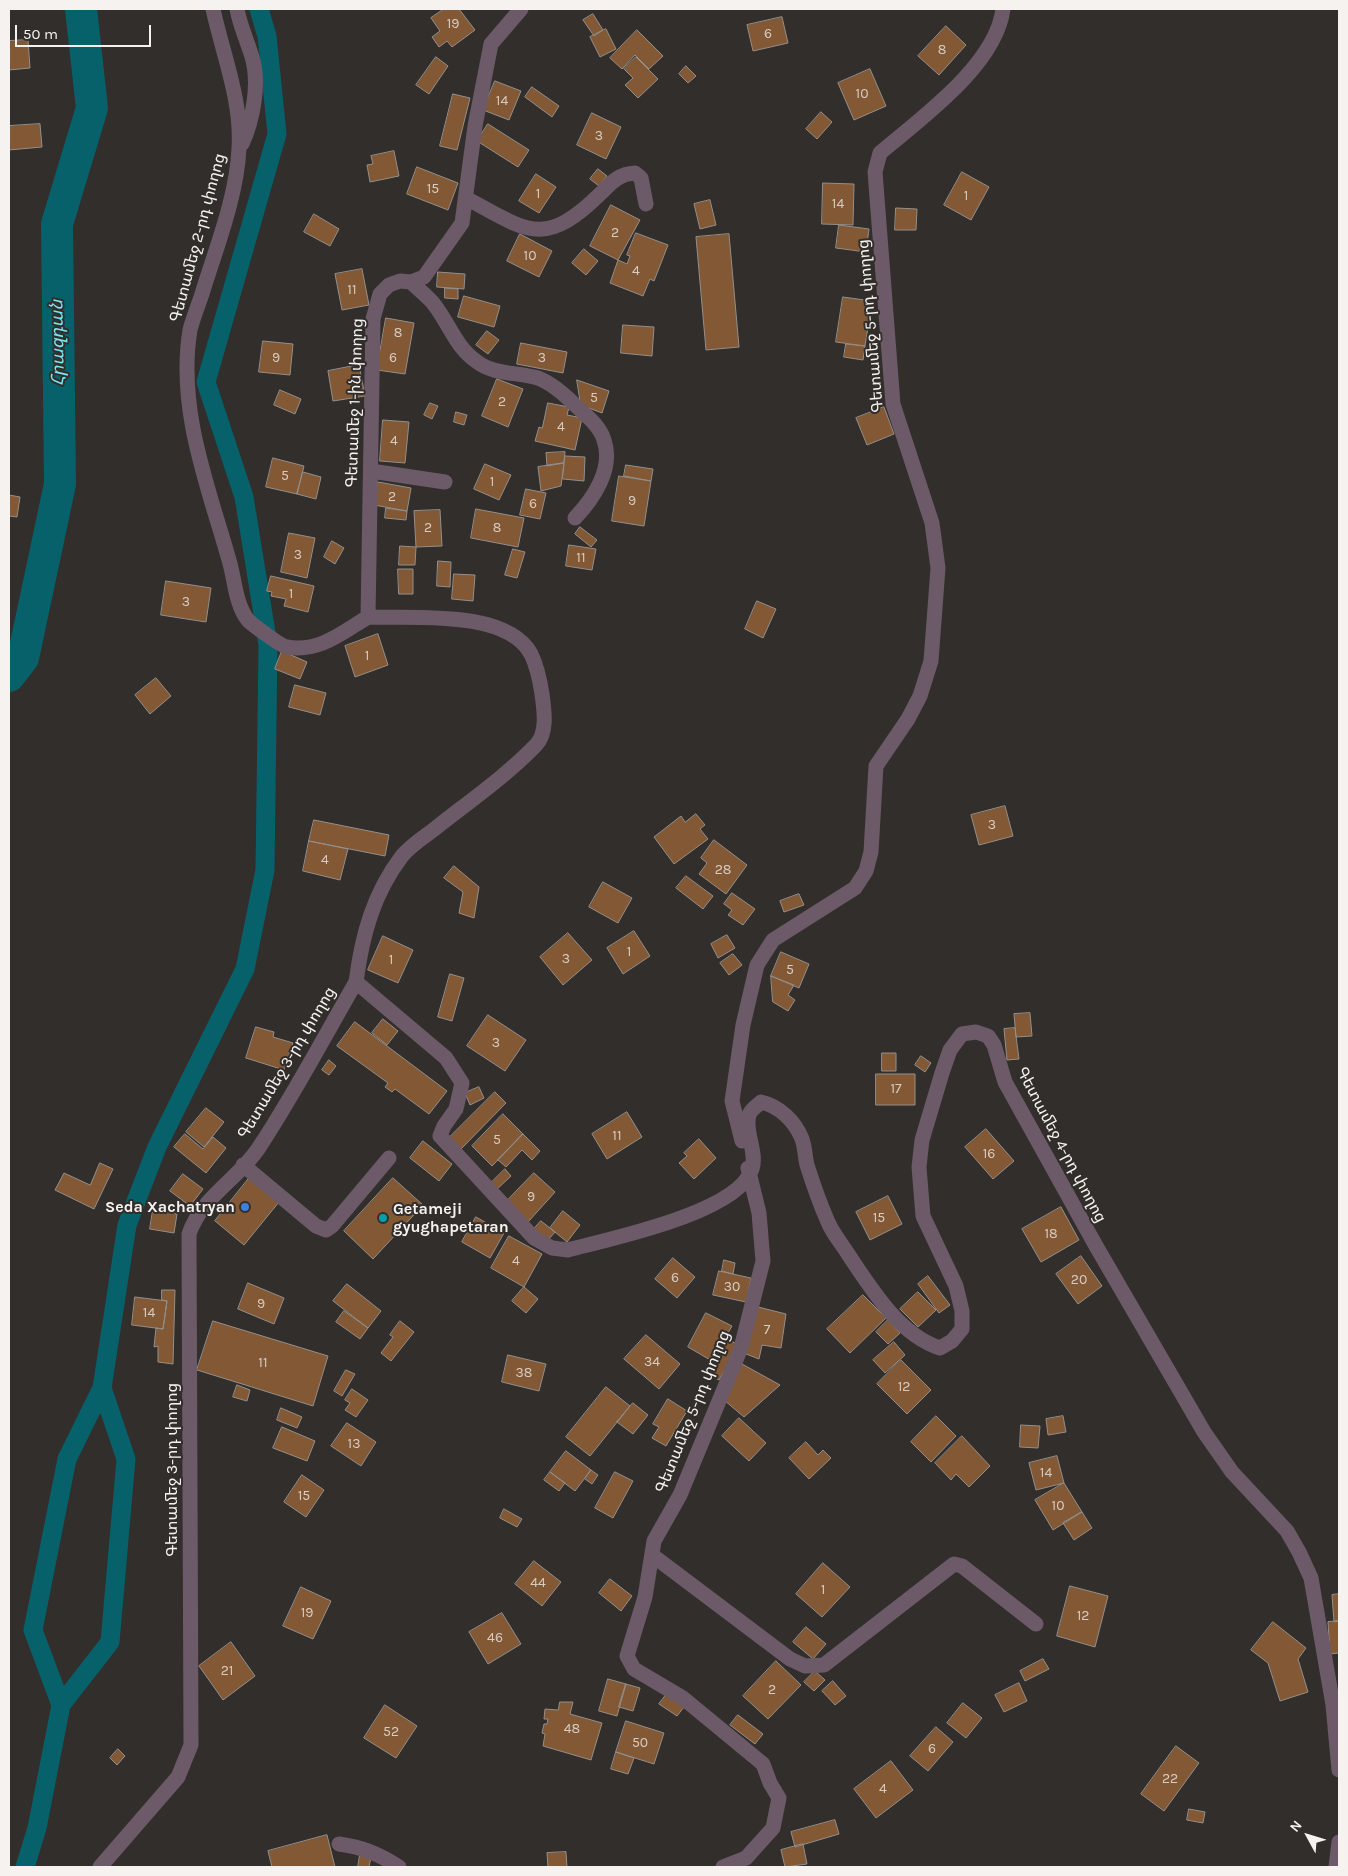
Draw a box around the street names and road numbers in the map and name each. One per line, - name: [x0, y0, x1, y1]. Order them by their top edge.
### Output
- street label: Գետամեջ 2-րդ փողոց: [166, 151, 230, 325]
- street label: Գետամեջ 5-րդ փողոց: [854, 239, 888, 413]
- street label: Գետամեջ 1-ին փողոց: [342, 318, 368, 488]
- street label: Գետամեջ 3-րդ փողոց: [234, 983, 340, 1143]
- street label: Գետամեջ 4-րդ փողոց: [1012, 1064, 1110, 1226]
- street label: Գետամեջ 5-րդ փողոց: [652, 1328, 734, 1496]
- street label: Գետամեջ 3-րդ փողոց: [162, 1383, 182, 1557]

